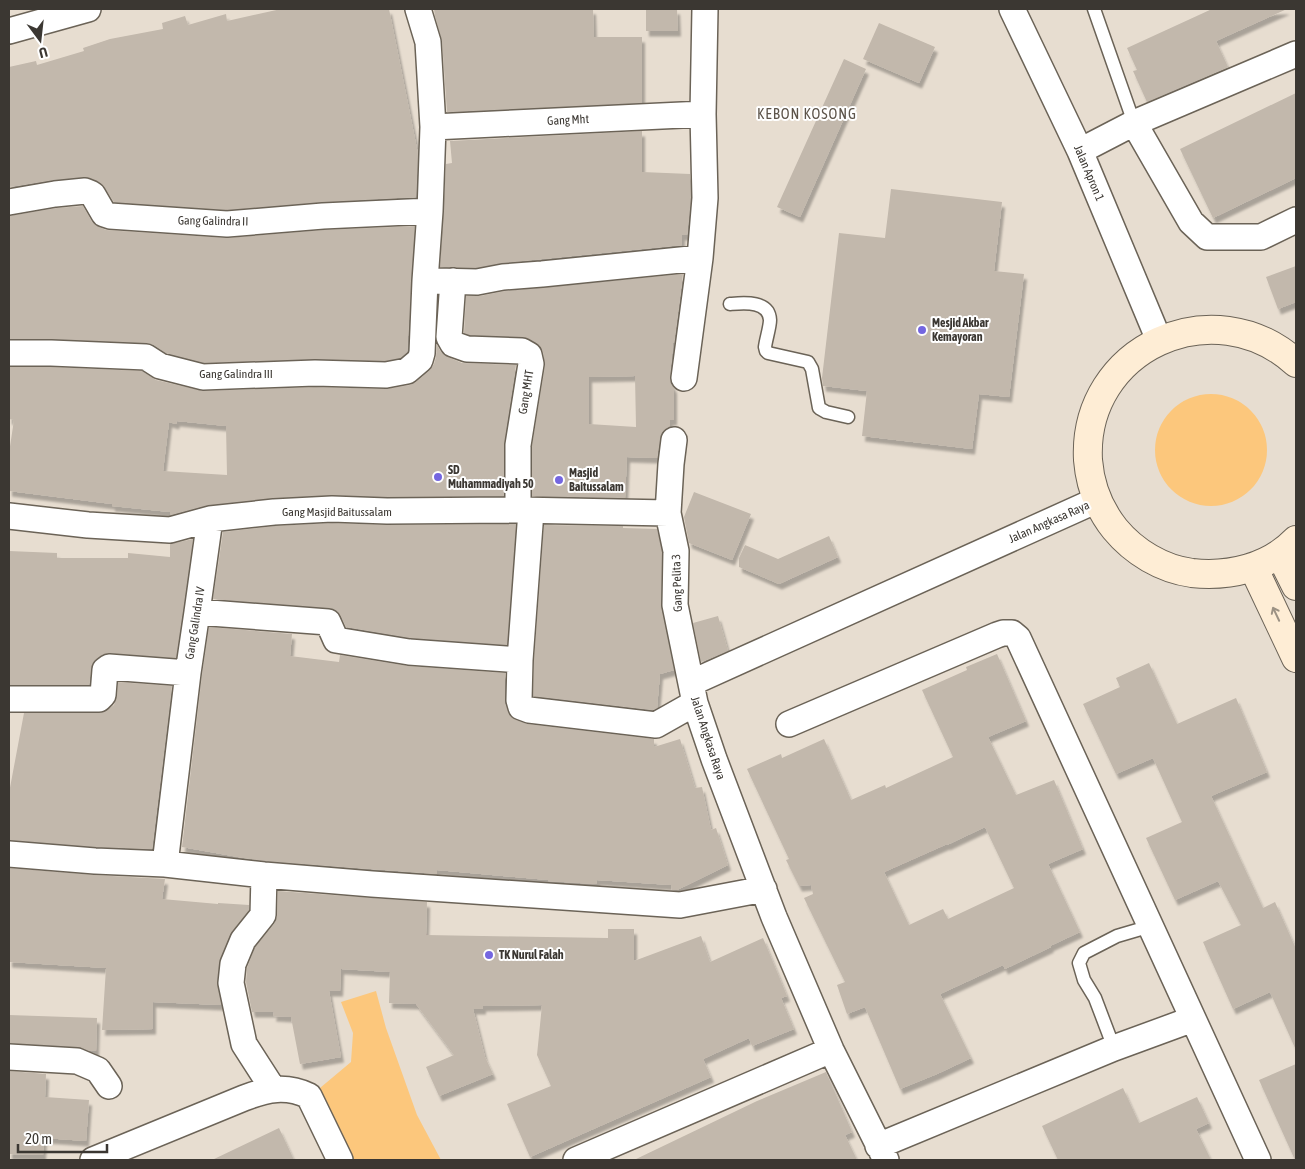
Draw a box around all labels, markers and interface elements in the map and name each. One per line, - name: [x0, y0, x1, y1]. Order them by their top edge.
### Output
- north arrow: [15, 15, 65, 65]
- text: U: [37, 44, 49, 61]
- district label: KEBON KOSONG: [757, 105, 857, 122]
- street label: Gang Mht: [547, 112, 590, 128]
- street label: Jalan Apron 1: [1071, 143, 1107, 203]
- street label: Gang Galindra II: [178, 213, 248, 229]
- place label: Mesjid Akbar Kemayoran: [932, 316, 989, 344]
- marker: Mesjid Akbar Kemayoran: [916, 324, 928, 336]
- street label: Gang Galindra III: [199, 367, 273, 381]
- street label: Gang MHT: [516, 368, 537, 415]
- place label: SD Muhammadiyah 50: [448, 463, 534, 491]
- place label: Masjid Baitussalam: [569, 466, 624, 494]
- marker: SD Muhammadiyah 50: [432, 471, 444, 483]
- marker: Masjid Baitussalam: [553, 474, 565, 486]
- street label: Jalan Angkasa Raya: [1006, 498, 1092, 546]
- street label: Gang Masjid Baitussalam: [282, 505, 392, 519]
- street label: Gang Pelita 3: [669, 554, 685, 612]
- street label: Gang Galindra IV: [182, 586, 208, 660]
- one-way arrow: [1270, 607, 1280, 622]
- street label: Jalan Angkasa Raya: [688, 695, 728, 781]
- place label: TK Nurul Falah: [499, 948, 564, 962]
- marker: TK Nurul Falah: [483, 949, 495, 961]
- scale bar: [18, 1122, 106, 1154]
- text: 20 m: [25, 1130, 52, 1147]

